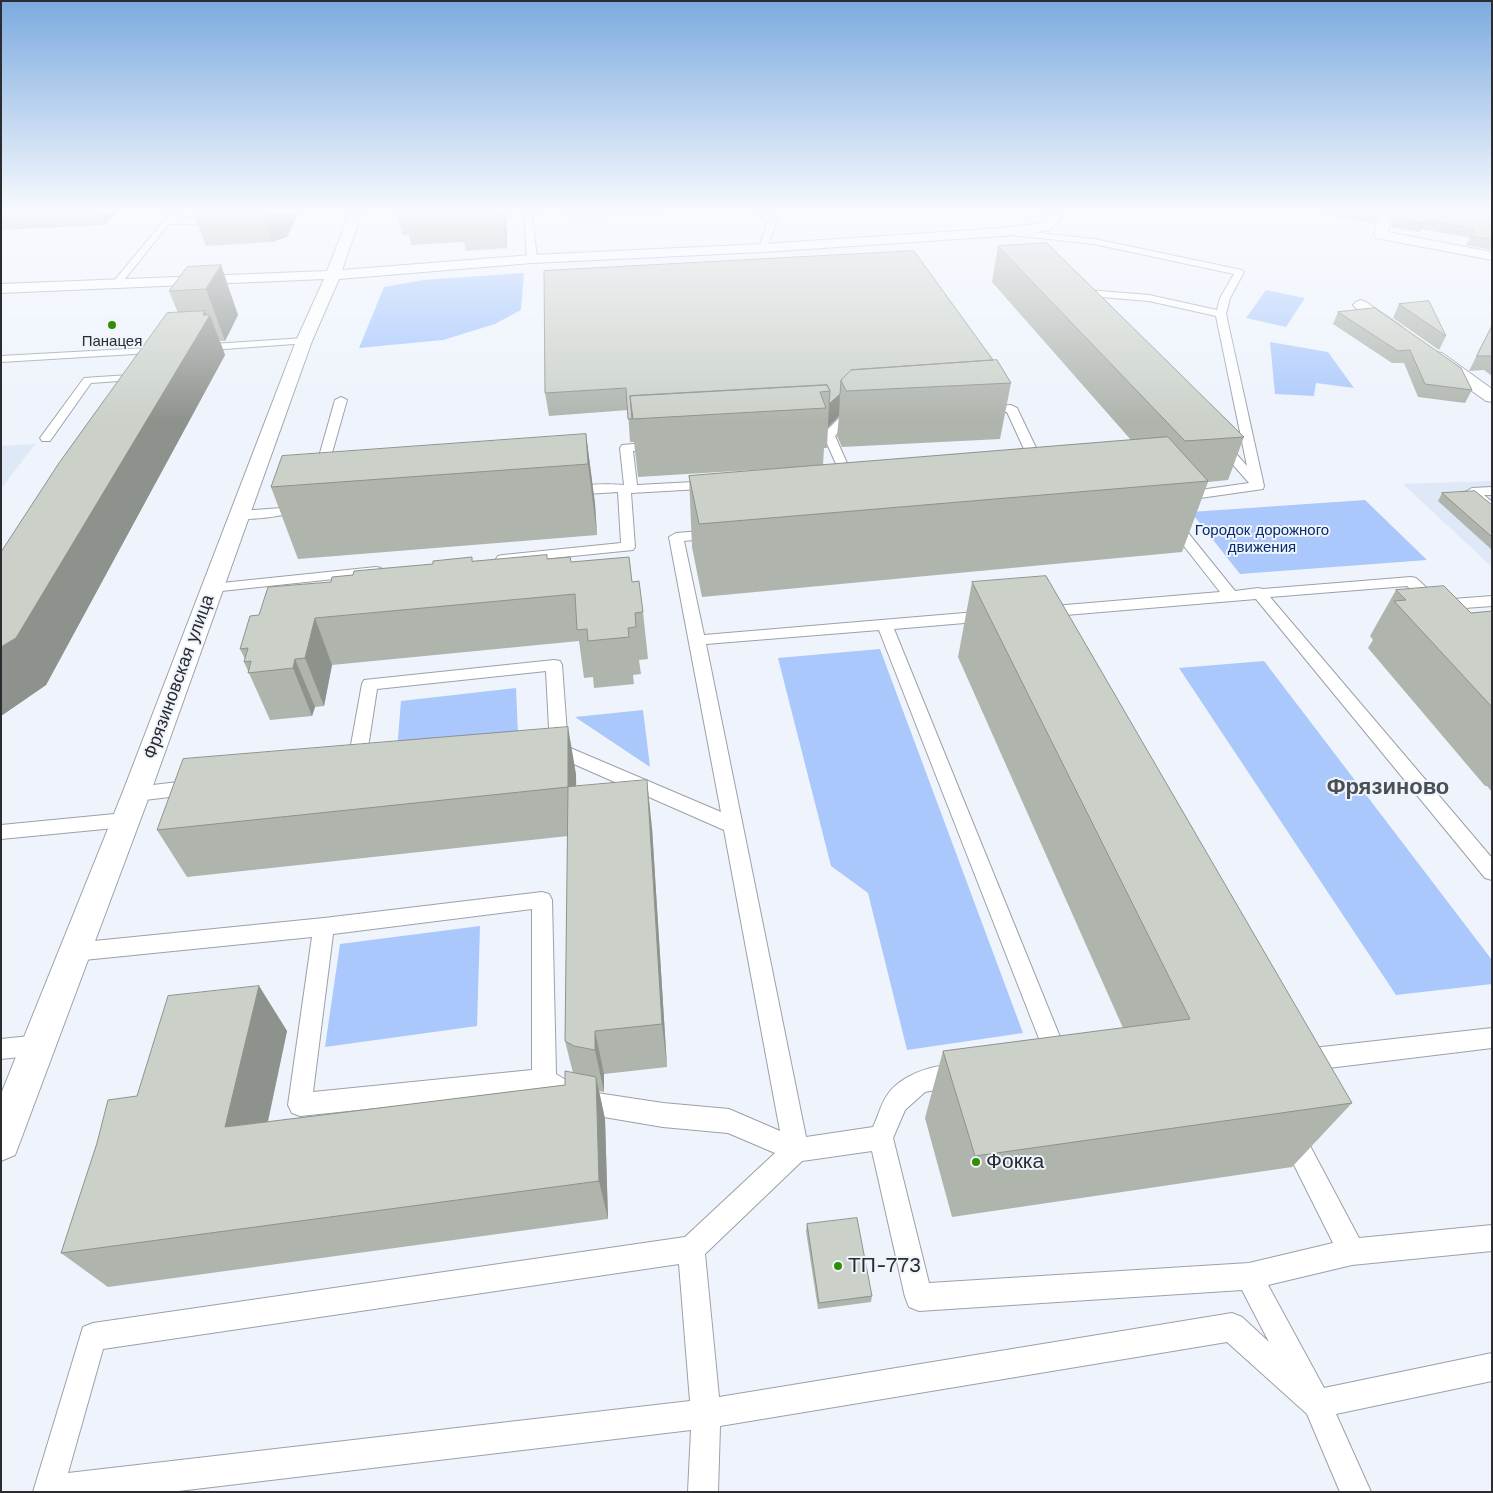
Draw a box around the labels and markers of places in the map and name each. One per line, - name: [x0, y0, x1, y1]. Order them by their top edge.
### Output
- marker: Панацея: [106, 319, 118, 331]
- place label: Панацея: [82, 333, 142, 351]
- place label: Фокка: [986, 1149, 1044, 1175]
- marker: Фокка: [970, 1156, 982, 1168]
- place label: ТП-773: [848, 1253, 921, 1279]
- marker: ТП-773: [832, 1260, 844, 1272]

